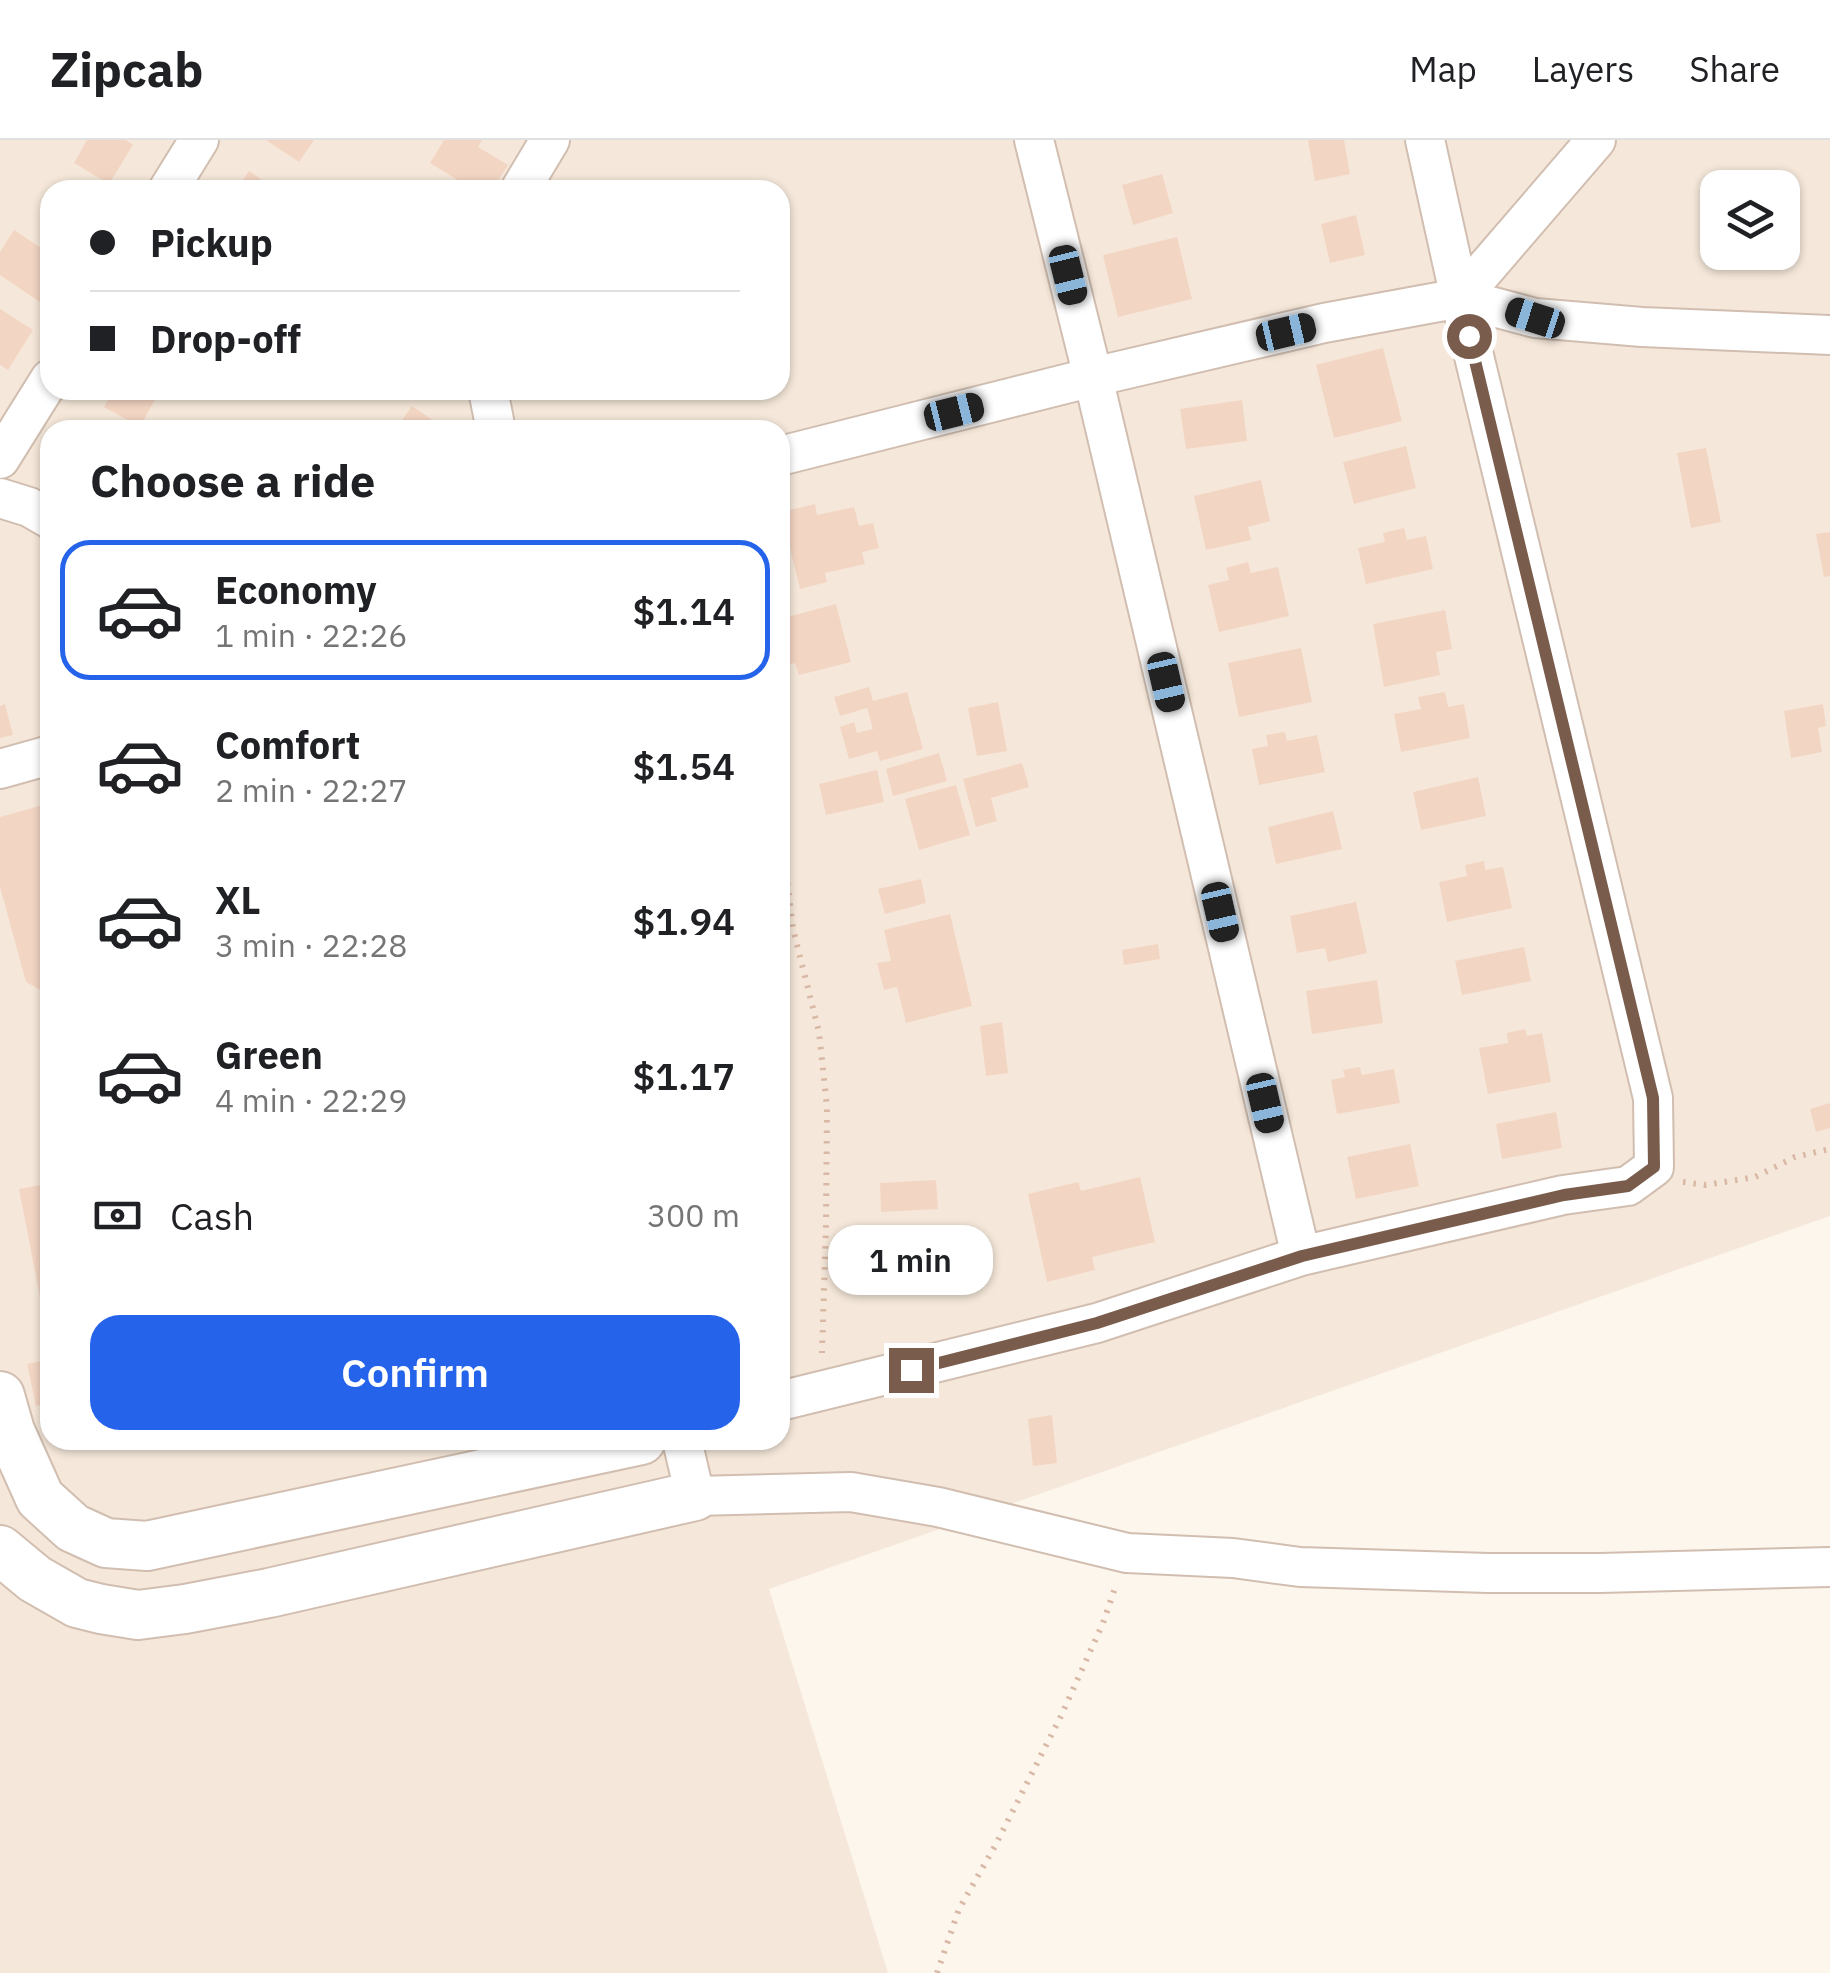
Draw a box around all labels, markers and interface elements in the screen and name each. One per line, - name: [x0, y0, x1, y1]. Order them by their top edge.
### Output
- text: Zipcab: [50, 38, 203, 100]
- text: Map: [1409, 46, 1477, 92]
- text: Layers: [1532, 46, 1634, 92]
- text: Share: [1689, 46, 1780, 92]
- map controls: [1700, 170, 1800, 270]
- button: layers: [1700, 170, 1800, 270]
- text: Pickup: [150, 218, 273, 267]
- car: [1046, 242, 1090, 308]
- car: [1502, 294, 1568, 342]
- car: [1253, 311, 1319, 353]
- text: Drop-off: [150, 314, 301, 363]
- route start: [1447, 314, 1492, 359]
- car: [921, 390, 987, 434]
- text: Choose a ride: [90, 451, 375, 509]
- icon: car: [95, 565, 185, 655]
- text: Economy: [215, 565, 377, 614]
- text: $1.14: [632, 586, 735, 635]
- text: 1 min · 22:26: [215, 614, 408, 656]
- car: [1145, 649, 1187, 715]
- icon: car: [95, 720, 185, 810]
- text: Comfort: [215, 720, 360, 769]
- text: $1.54: [632, 741, 735, 790]
- text: 2 min · 22:27: [215, 769, 408, 811]
- icon: car: [95, 875, 185, 965]
- text: XL: [215, 875, 261, 924]
- car: [1199, 879, 1241, 945]
- text: $1.94: [632, 896, 735, 945]
- text: 3 min · 22:28: [215, 924, 408, 966]
- icon: car: [95, 1030, 185, 1120]
- text: Green: [215, 1030, 323, 1079]
- text: $1.17: [632, 1051, 735, 1100]
- car: [1244, 1070, 1286, 1136]
- text: 4 min · 22:29: [215, 1079, 408, 1121]
- icon: cash: [90, 1188, 145, 1243]
- text: Cash: [170, 1191, 254, 1240]
- text: 300 m: [647, 1194, 740, 1236]
- callout: 1 min: [828, 1225, 994, 1295]
- text: 1 min: [869, 1239, 952, 1281]
- button: Confirm: [90, 1315, 740, 1430]
- route end: [889, 1348, 934, 1393]

